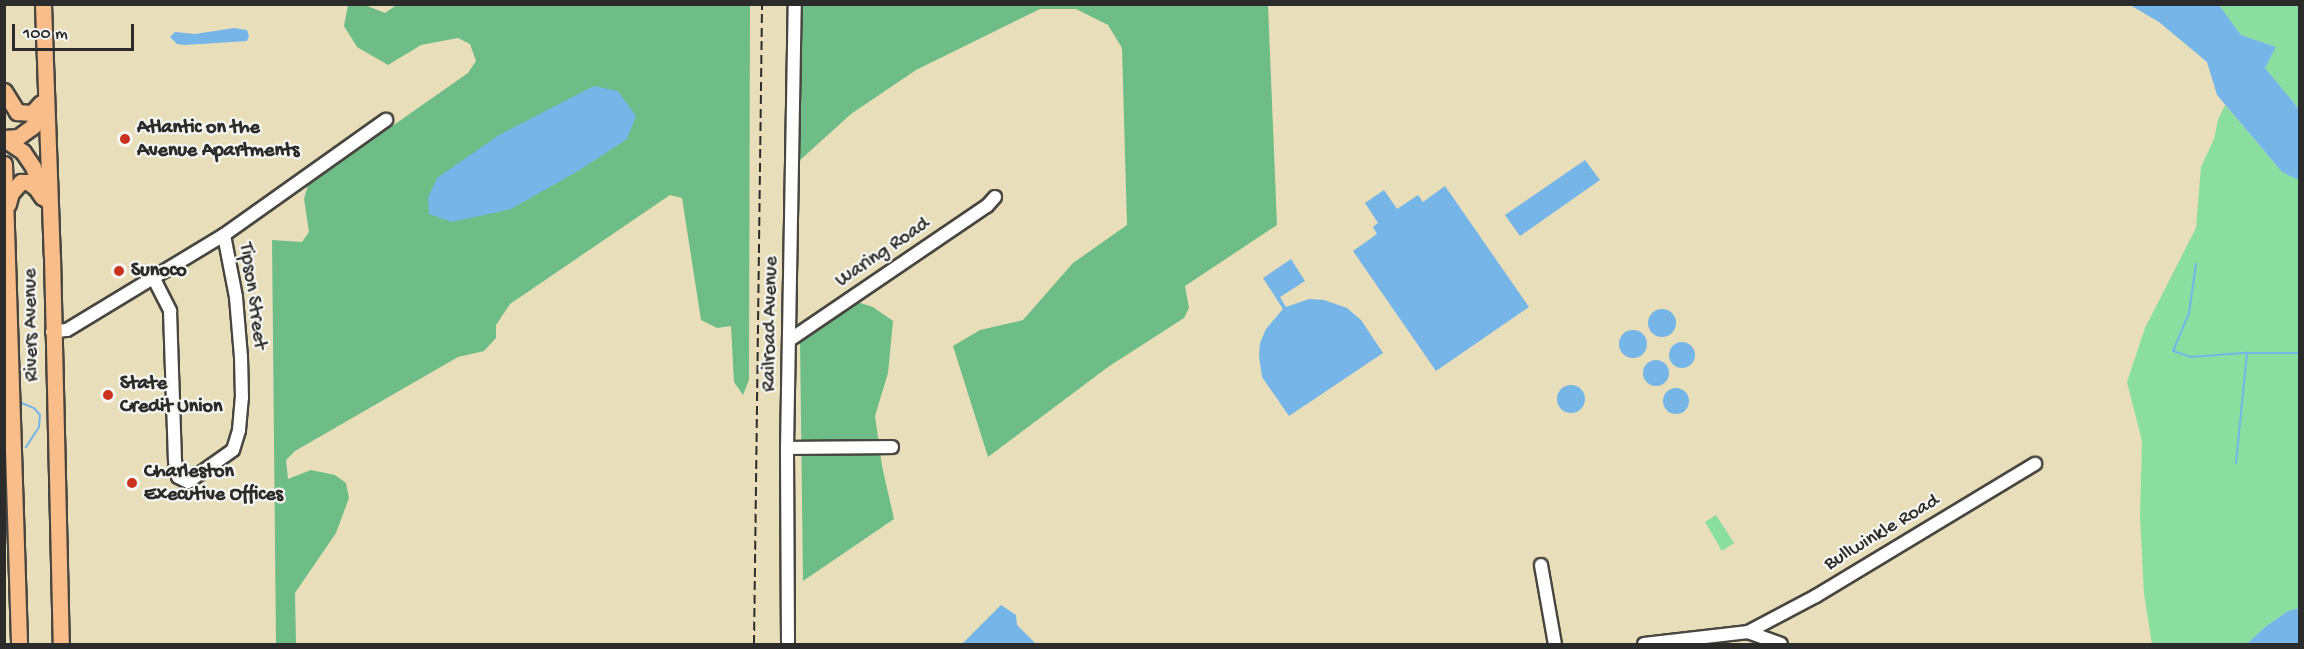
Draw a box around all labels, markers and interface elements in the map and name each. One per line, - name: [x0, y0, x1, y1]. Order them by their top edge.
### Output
- scale bar: [15, 12, 136, 50]
- text: 100 m: [23, 24, 68, 45]
- place label: Atlantic on the Avenue Apartments: [137, 116, 299, 163]
- marker: Atlantic on the Avenue Apartments: [118, 132, 132, 146]
- street label: Waring Road: [831, 213, 935, 293]
- street label: Tipson Street: [233, 241, 271, 351]
- street label: Railroad Avenue: [758, 256, 784, 392]
- place label: Sunoco: [131, 259, 187, 283]
- marker: Sunoco: [112, 264, 126, 278]
- street label: Rivers Avenue: [19, 268, 45, 382]
- place label: State Credit Union: [120, 372, 222, 419]
- marker: State Credit Union: [101, 388, 115, 402]
- place label: Charleston Executive Offices: [144, 460, 283, 507]
- marker: Charleston Executive Offices: [125, 476, 139, 490]
- street label: Bullwinkle Road: [1820, 489, 1944, 577]

